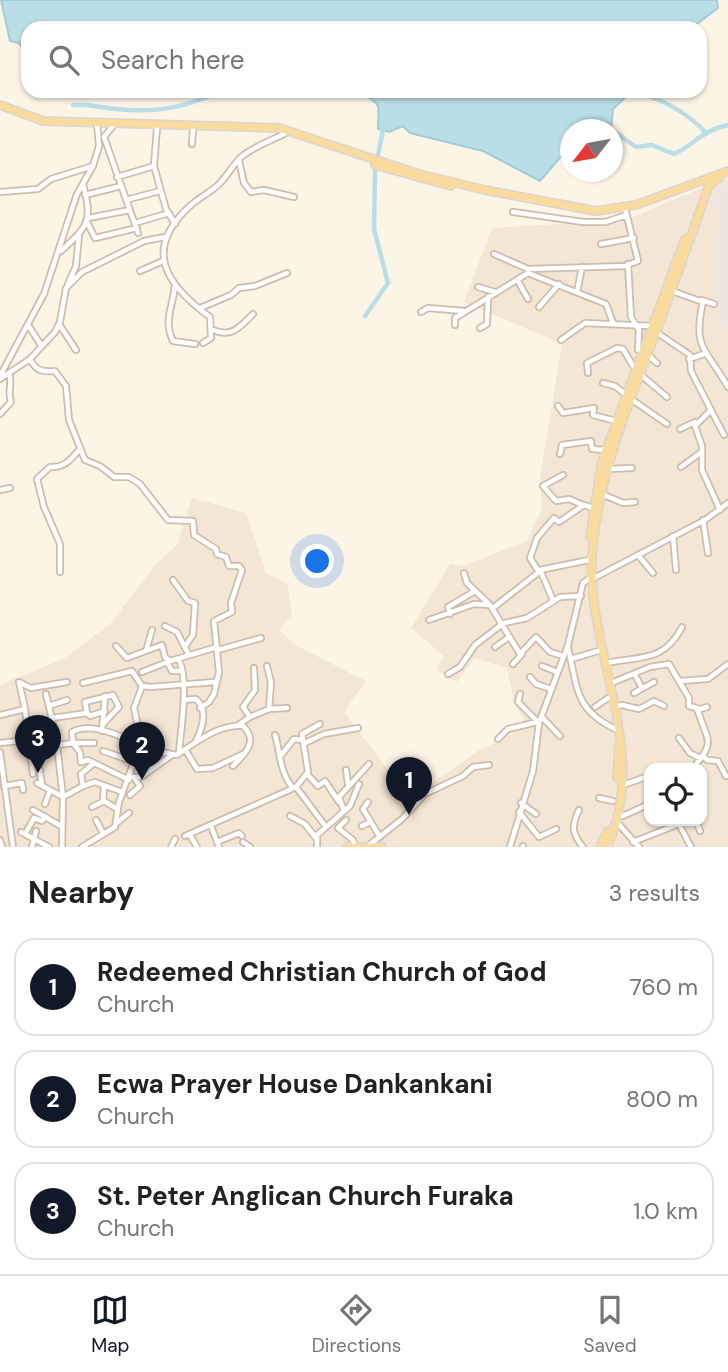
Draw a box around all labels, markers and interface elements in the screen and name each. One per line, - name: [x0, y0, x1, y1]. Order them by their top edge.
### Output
- search box: [21, 21, 707, 98]
- icon: search: [45, 41, 83, 79]
- text: Search here: [101, 43, 244, 77]
- north arrow: [560, 119, 623, 182]
- your location: [300, 544, 334, 578]
- pin: 3: [15, 715, 61, 773]
- pin: 2: [119, 722, 165, 780]
- pin: 1: [386, 757, 432, 815]
- map controls: [644, 763, 707, 826]
- button: locate: [644, 763, 707, 826]
- text: Nearby: [28, 873, 134, 912]
- text: 3 results: [609, 878, 700, 908]
- text: Redeemed Christian Church of God: [97, 955, 547, 989]
- text: 1: [49, 972, 57, 1002]
- text: 760 m: [630, 972, 698, 1002]
- text: Church: [97, 989, 174, 1019]
- text: Ecwa Prayer House Dankankani: [97, 1067, 493, 1101]
- text: 2: [46, 1084, 60, 1114]
- text: 800 m: [626, 1084, 698, 1114]
- text: Church: [97, 1101, 174, 1131]
- text: St. Peter Anglican Church Furaka: [97, 1179, 514, 1213]
- text: 3: [46, 1196, 60, 1226]
- text: 1.0 km: [633, 1196, 698, 1226]
- text: Church: [97, 1213, 174, 1243]
- tab: Map: [91, 1291, 129, 1358]
- tab: Directions: [312, 1291, 401, 1358]
- tab: Saved: [584, 1291, 637, 1358]

